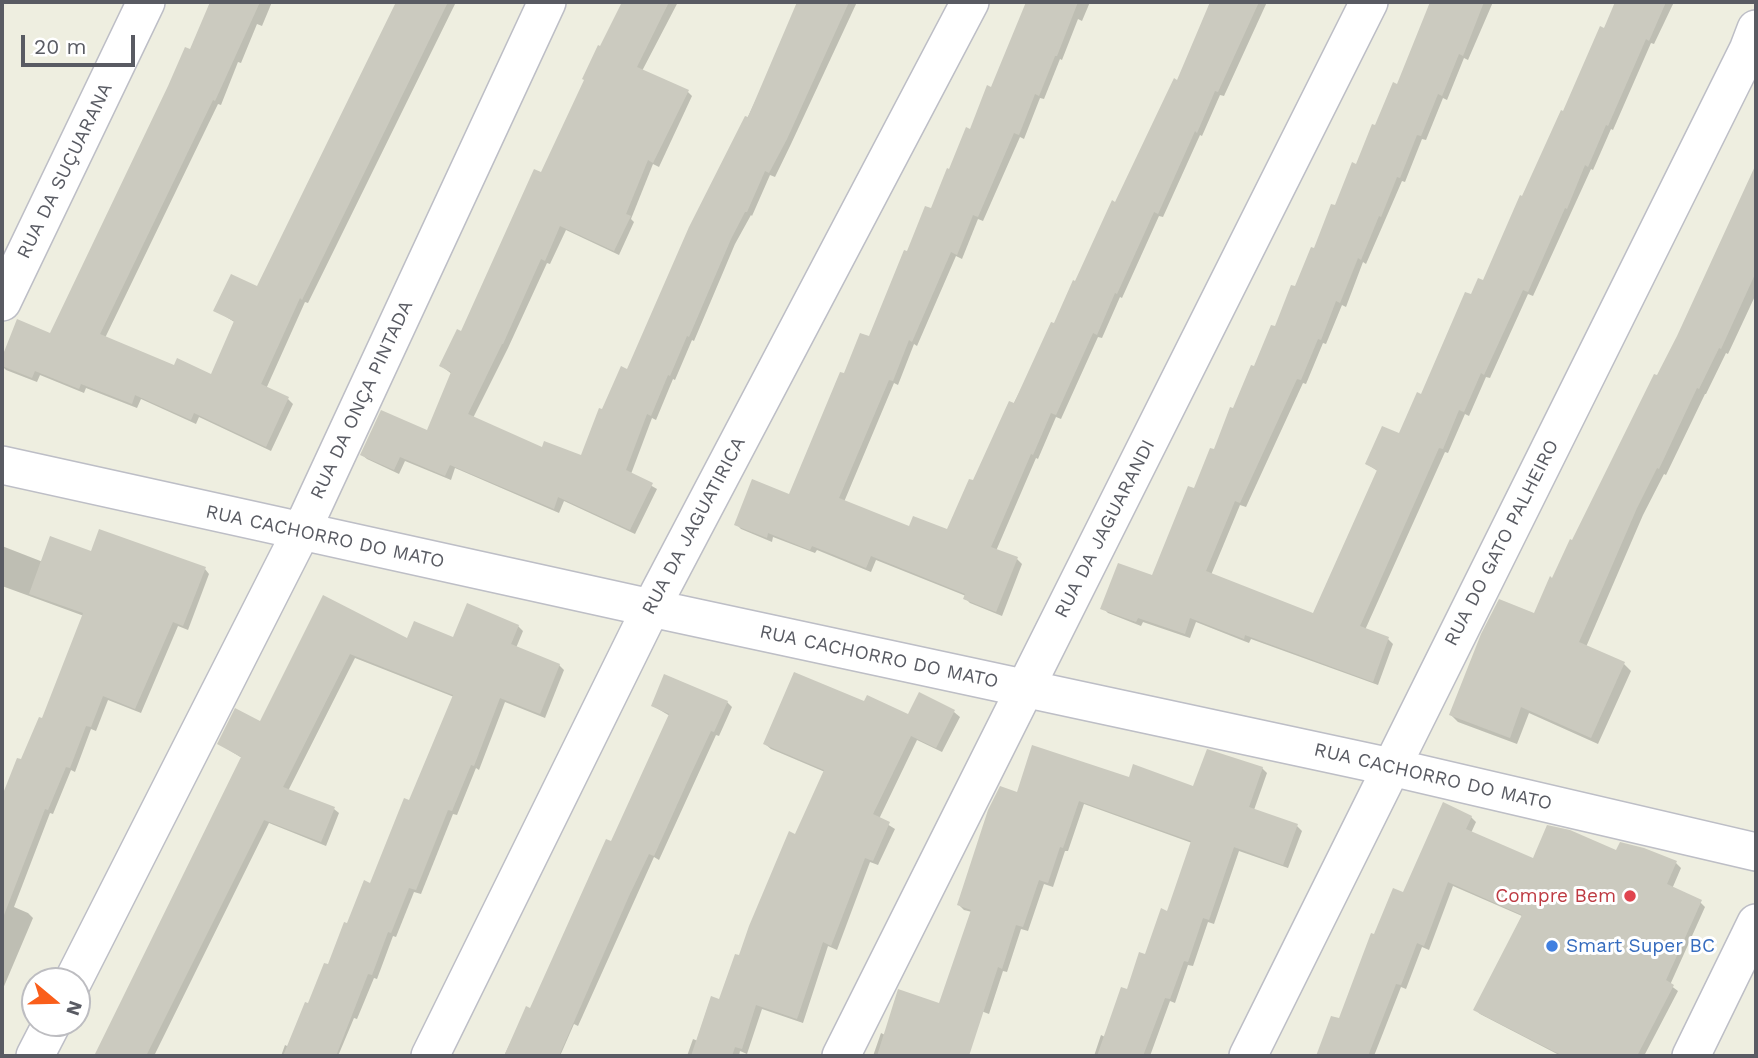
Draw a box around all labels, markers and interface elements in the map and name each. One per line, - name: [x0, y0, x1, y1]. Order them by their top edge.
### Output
- scale bar: [24, 21, 138, 65]
- text: 20 m: [34, 34, 86, 59]
- street label: RUA DA SUÇUARANA: [12, 79, 118, 263]
- street label: RUA DA ONÇA PINTADA: [306, 297, 418, 503]
- street label: RUA DA JAGUATIRICA: [637, 433, 751, 619]
- street label: RUA DA JAGUARANDI: [1050, 436, 1160, 622]
- street label: RUA DO GATO PALHEIRO: [1440, 436, 1564, 650]
- street label: RUA CACHORRO DO MATO: [204, 501, 446, 573]
- street label: RUA CACHORRO DO MATO: [758, 621, 1000, 693]
- street label: RUA CACHORRO DO MATO: [1312, 738, 1554, 816]
- place label: Compre Bem: [1495, 885, 1616, 907]
- marker: Compre Bem: [1622, 888, 1638, 904]
- place label: Smart Super BC: [1566, 935, 1715, 957]
- marker: Smart Super BC: [1544, 938, 1560, 954]
- north arrow: [21, 967, 91, 1037]
- text: N: [61, 998, 88, 1019]

